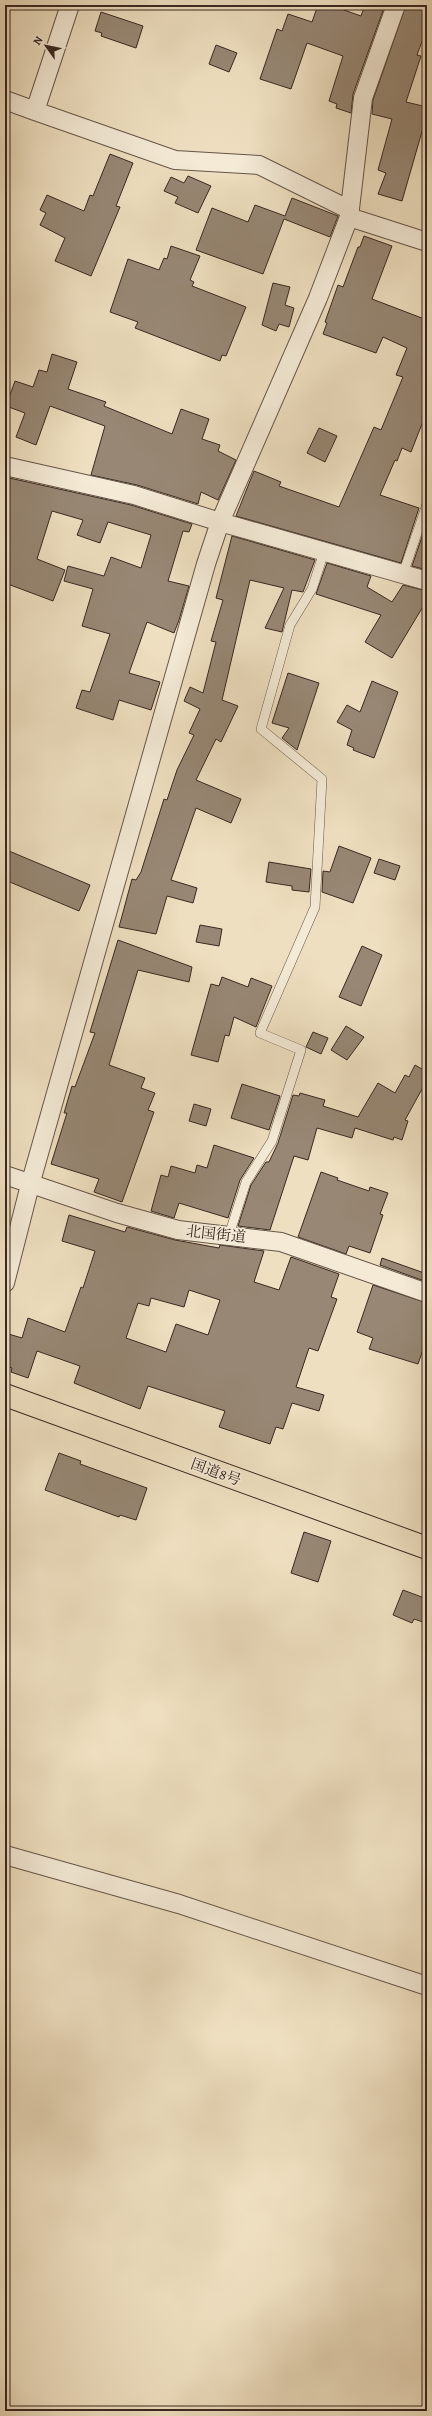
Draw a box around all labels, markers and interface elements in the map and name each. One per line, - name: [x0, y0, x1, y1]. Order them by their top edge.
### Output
- north arrow: [26, 26, 66, 66]
- text: N: [30, 33, 47, 48]
- street label: 北国街道: [185, 1221, 247, 1247]
- street label: 国道8号: [188, 1454, 244, 1490]

